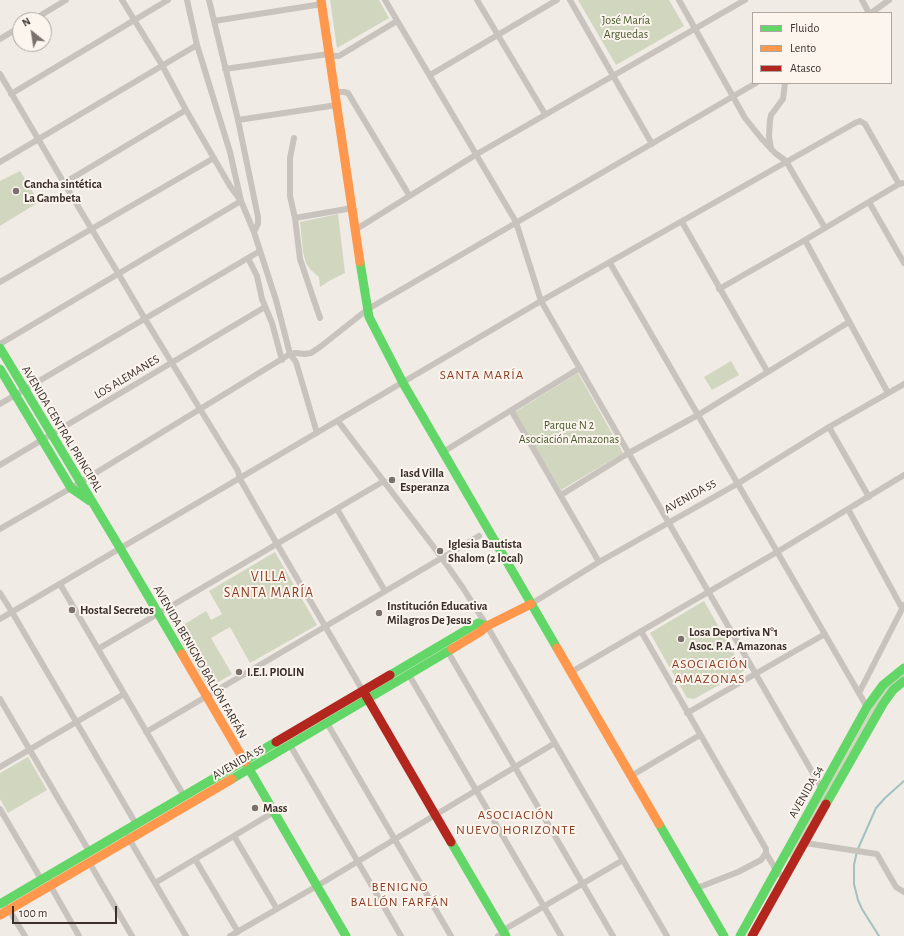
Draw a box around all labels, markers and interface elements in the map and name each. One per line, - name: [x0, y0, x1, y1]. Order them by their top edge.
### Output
- north arrow: [12, 12, 52, 52]
- legend: [752, 12, 892, 84]
- park label: José María Arguedas: [602, 13, 650, 41]
- text: N: [20, 15, 32, 29]
- text: Fluido: [790, 22, 819, 34]
- text: Lento: [790, 42, 816, 54]
- text: Atasco: [790, 62, 821, 74]
- place label: Cancha sintética La Gambeta: [24, 177, 102, 205]
- marker: Cancha sintética La Gambeta: [11, 186, 21, 196]
- street label: LOS ALEMANES: [92, 352, 162, 402]
- street label: AVENIDA CENTRAL PRINCIPAL: [19, 363, 105, 495]
- district label: SANTA MARÍA: [440, 367, 524, 383]
- park label: Parque N 2 Asociación Amazonas: [519, 418, 619, 446]
- place label: Iasd Villa Esperanza: [400, 466, 450, 494]
- marker: Iasd Villa Esperanza: [387, 475, 397, 485]
- street label: AVENIDA 55: [662, 475, 718, 517]
- place label: Iglesia Bautista Shalom (2 local): [448, 537, 524, 565]
- marker: Iglesia Bautista Shalom (2 local): [435, 546, 445, 556]
- district label: VILLA SANTA MARÍA: [224, 569, 314, 602]
- street label: AVENIDA BENIGNO BALLÓN FARFÁN: [150, 583, 250, 741]
- place label: Institución Educativa Milagros De Jesus: [387, 599, 488, 627]
- place label: Hostal Secretos: [80, 603, 154, 617]
- marker: Hostal Secretos: [67, 605, 77, 615]
- marker: Institución Educativa Milagros De Jesus: [374, 608, 384, 618]
- place label: Losa Deportiva N°1 Asoc. P. A. Amazonas: [689, 625, 787, 653]
- marker: Losa Deportiva N°1 Asoc. P. A. Amazonas: [676, 634, 686, 644]
- district label: ASOCIACIÓN AMAZONAS: [672, 656, 748, 687]
- place label: I.E.I. PIOLIN: [247, 665, 304, 679]
- marker: I.E.I. PIOLIN: [234, 667, 244, 677]
- street label: AVENIDA 55: [210, 741, 266, 783]
- street label: AVENIDA 54: [786, 763, 826, 821]
- place label: Mass: [263, 801, 287, 815]
- marker: Mass: [250, 803, 260, 813]
- district label: ASOCIACIÓN NUEVO HORIZONTE: [456, 807, 576, 838]
- district label: BENIGNO BALLÓN FARFÁN: [351, 879, 449, 910]
- scale bar: [14, 898, 119, 924]
- text: 100 m: [19, 907, 47, 919]

